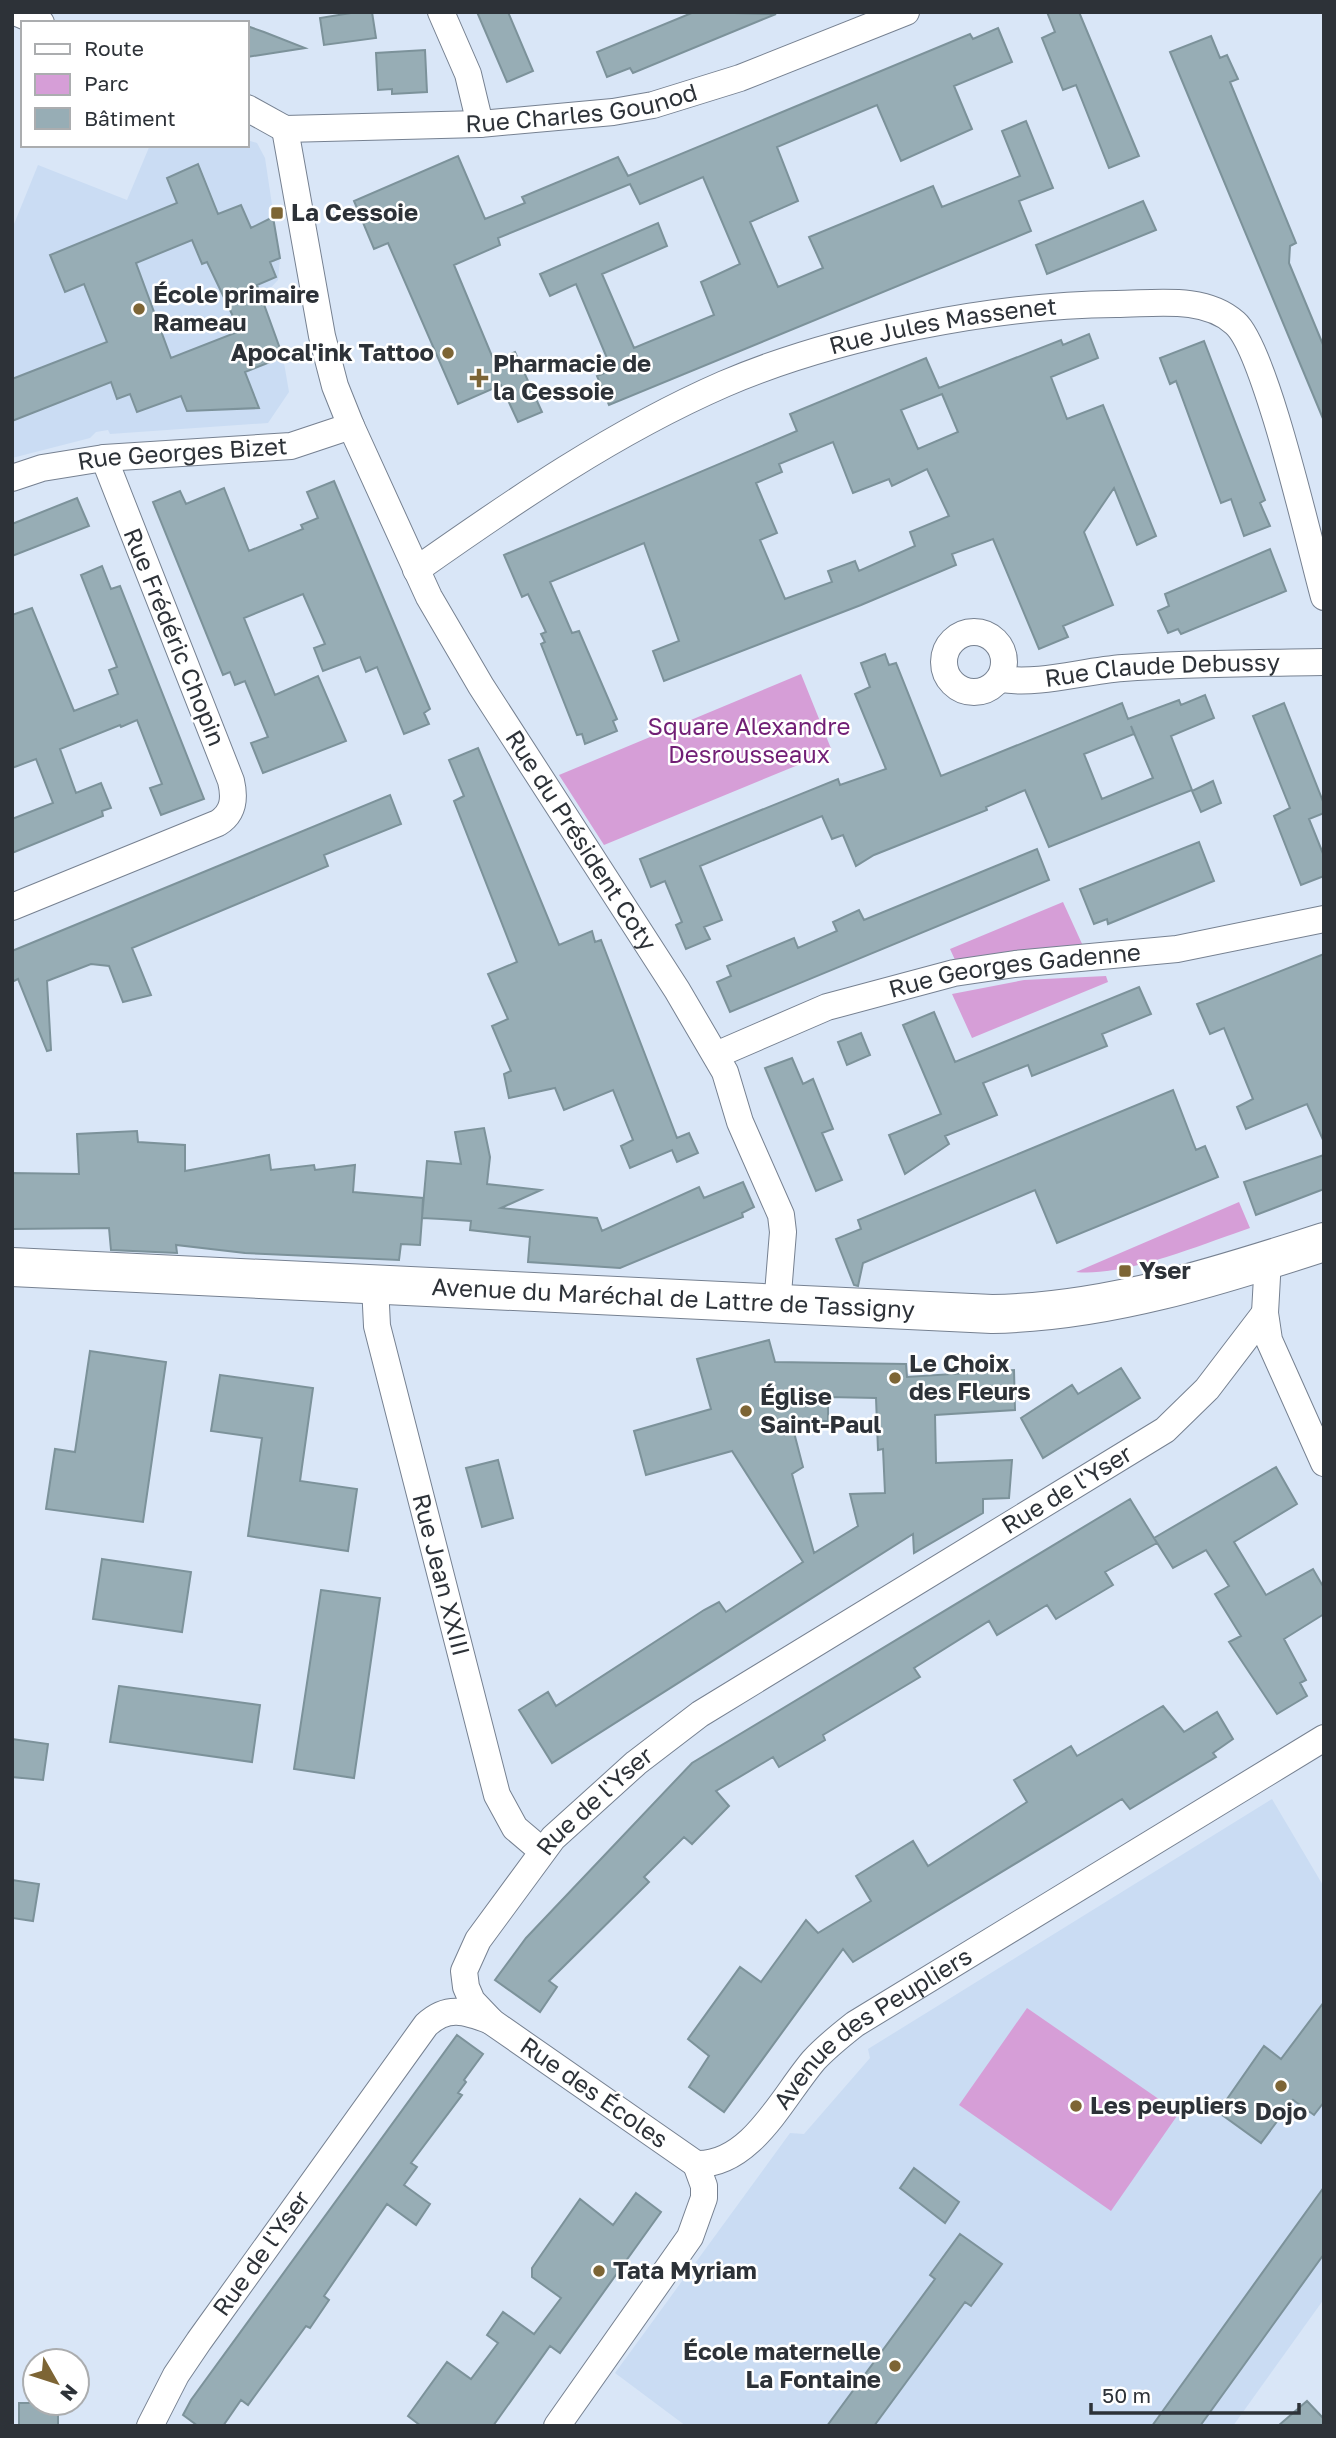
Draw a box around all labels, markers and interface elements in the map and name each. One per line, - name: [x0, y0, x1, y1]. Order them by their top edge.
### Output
- legend: [21, 21, 248, 147]
- text: Route: [84, 35, 144, 61]
- text: Parc: [84, 70, 129, 96]
- street label: Rue Charles Gounod: [465, 76, 700, 137]
- text: Bâtiment: [84, 105, 176, 131]
- place label: La Cessoie: [291, 197, 418, 226]
- marker: La Cessoie: [269, 205, 285, 221]
- place label: École primaire Rameau: [153, 279, 320, 336]
- street label: Rue Jules Massenet: [826, 291, 1058, 360]
- marker: École primaire Rameau: [131, 301, 147, 317]
- place label: Apocal'ink Tattoo: [231, 337, 434, 366]
- marker: Apocal'ink Tattoo: [440, 345, 456, 361]
- place label: Pharmacie de la Cessoie: [493, 348, 651, 405]
- marker: Pharmacie de la Cessoie: [471, 370, 487, 386]
- street label: Rue Georges Bizet: [75, 430, 288, 475]
- street label: Rue Frédéric Chopin: [118, 523, 232, 750]
- street label: Rue Claude Debussy: [1043, 647, 1280, 692]
- park label: Square Alexandre Desrousseaux: [648, 711, 850, 768]
- street label: Rue du Président Coty: [500, 724, 664, 956]
- street label: Rue Georges Gadenne: [885, 936, 1142, 1003]
- place label: Yser: [1139, 1255, 1191, 1284]
- marker: Yser: [1117, 1263, 1133, 1279]
- street label: Avenue du Maréchal de Lattre de Tassigny: [431, 1271, 916, 1323]
- place label: Le Choix des Fleurs: [909, 1348, 1031, 1405]
- marker: Le Choix des Fleurs: [887, 1370, 903, 1386]
- place label: Église Saint-Paul: [760, 1381, 881, 1438]
- marker: Église Saint-Paul: [738, 1403, 754, 1419]
- street label: Rue de l'Yser: [996, 1438, 1137, 1539]
- street label: Rue Jean XXIII: [407, 1490, 477, 1659]
- street label: Rue de l'Yser: [529, 1740, 658, 1860]
- street label: Avenue des Peupliers: [767, 1940, 976, 2114]
- street label: Rue des Écoles: [515, 2030, 674, 2153]
- marker: Dojo: [1273, 2078, 1289, 2094]
- place label: Les peupliers: [1090, 2090, 1247, 2119]
- place label: Dojo: [1255, 2096, 1307, 2125]
- marker: Les peupliers: [1068, 2098, 1084, 2114]
- street label: Rue de l'Yser: [206, 2184, 315, 2321]
- place label: Tata Myriam: [613, 2255, 757, 2284]
- marker: Tata Myriam: [591, 2263, 607, 2279]
- place label: École maternelle La Fontaine: [683, 2336, 881, 2393]
- north arrow: [21, 2347, 91, 2417]
- marker: École maternelle La Fontaine: [887, 2358, 903, 2374]
- scale bar: [1091, 2372, 1299, 2416]
- text: N: [56, 2380, 83, 2406]
- text: 50 m: [1102, 2382, 1151, 2408]

